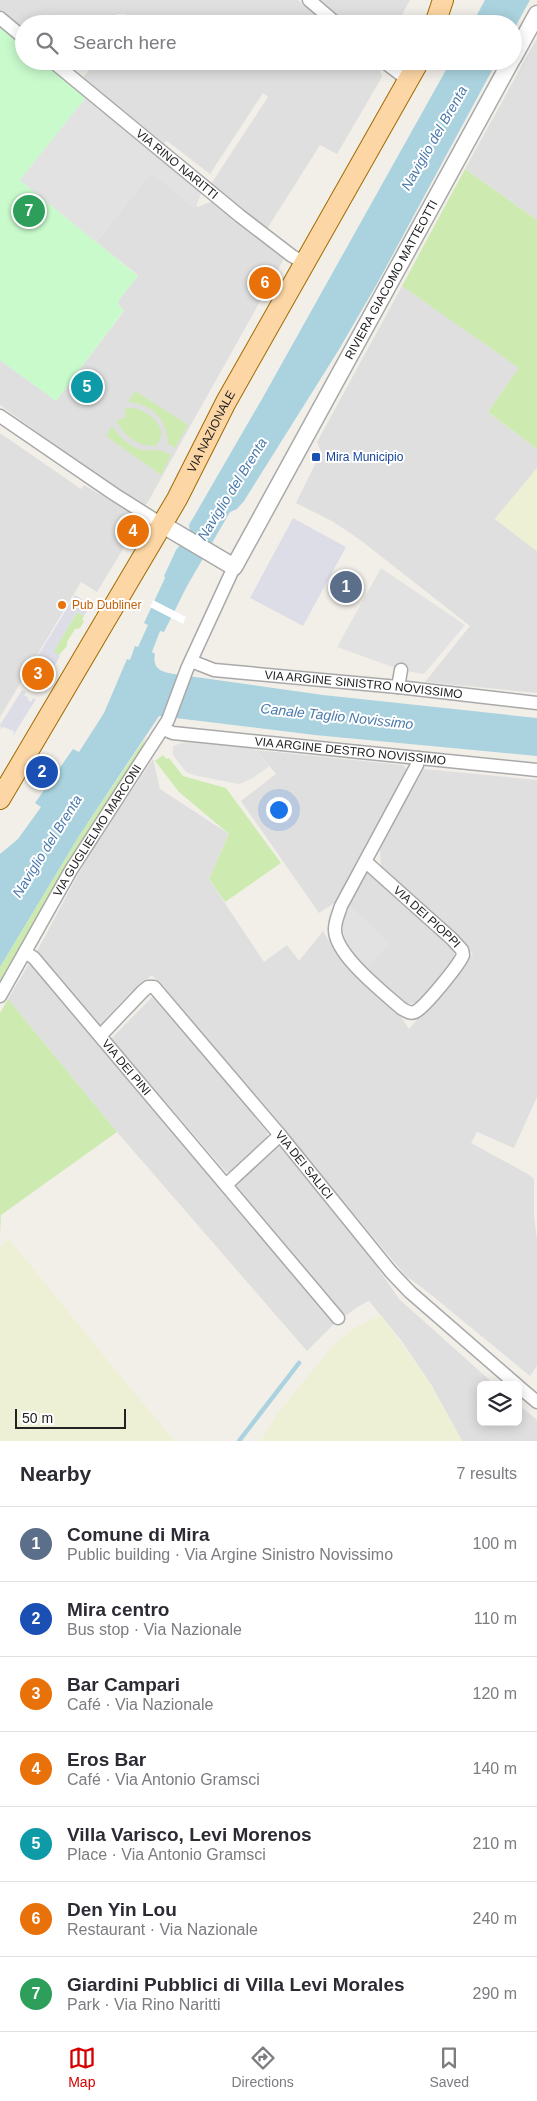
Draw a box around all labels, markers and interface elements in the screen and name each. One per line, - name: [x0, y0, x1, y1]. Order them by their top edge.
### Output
- search box: [15, 15, 522, 70]
- icon: search: [33, 29, 61, 57]
- text: Search here: [73, 32, 177, 53]
- water label: Naviglio del Brenta: [398, 83, 470, 193]
- street label: VIA RINO NARITTI: [133, 126, 221, 202]
- pin: 7: [13, 192, 45, 230]
- street label: RIVIERA GIACOMO MATTEOTTI: [342, 198, 440, 362]
- pin: 6: [249, 264, 281, 302]
- pin: 5: [71, 368, 103, 406]
- street label: VIA NAZIONALE: [185, 388, 238, 475]
- water label: Naviglio del Brenta: [194, 435, 270, 543]
- place label: Mira Municipio: [326, 450, 404, 464]
- marker: Mira Municipio: [310, 451, 322, 463]
- pin: 4: [117, 512, 149, 550]
- pin: 1: [330, 568, 362, 606]
- place label: Pub Dubliner: [72, 598, 141, 612]
- marker: Pub Dubliner: [56, 599, 68, 611]
- pin: 3: [22, 655, 54, 693]
- street label: VIA ARGINE SINISTRO NOVISSIMO: [264, 668, 463, 701]
- water label: Canale Taglio Novissimo: [260, 700, 414, 732]
- street label: VIA ARGINE DESTRO NOVISSIMO: [254, 734, 447, 768]
- pin: 2: [26, 753, 58, 791]
- street label: VIA GUGLIELMO MARCONI: [50, 762, 144, 899]
- water label: Naviglio del Brenta: [9, 792, 85, 900]
- your location: [266, 797, 292, 823]
- street label: VIA DEI PIOPPI: [391, 883, 463, 951]
- street label: VIA DEI PINI: [99, 1037, 154, 1098]
- street label: VIA DEI SALICI: [272, 1128, 336, 1202]
- map controls: [477, 1381, 522, 1426]
- button: layers: [477, 1381, 522, 1426]
- scale bar: [15, 1406, 126, 1429]
- text: 50 m: [22, 1410, 53, 1426]
- text: Nearby: [20, 1462, 91, 1485]
- text: 7 results: [457, 1465, 517, 1482]
- text: Comune di Mira: [67, 1524, 210, 1545]
- text: 1: [32, 1535, 40, 1552]
- text: 100 m: [473, 1535, 517, 1552]
- text: Public building · Via Argine Sinistro Novissimo: [67, 1546, 393, 1563]
- text: Mira centro: [67, 1599, 169, 1620]
- text: 2: [32, 1610, 40, 1627]
- text: 110 m: [474, 1610, 517, 1627]
- text: Bus stop · Via Nazionale: [67, 1621, 242, 1638]
- text: Bar Campari: [67, 1674, 180, 1695]
- text: 3: [32, 1685, 40, 1702]
- text: 120 m: [473, 1685, 517, 1702]
- text: Café · Via Nazionale: [67, 1696, 213, 1713]
- text: Eros Bar: [67, 1749, 146, 1770]
- text: 4: [32, 1760, 40, 1777]
- text: 140 m: [473, 1760, 517, 1777]
- text: Café · Via Antonio Gramsci: [67, 1771, 260, 1788]
- text: Villa Varisco, Levi Morenos: [67, 1824, 312, 1845]
- text: 5: [32, 1835, 40, 1852]
- text: 210 m: [473, 1835, 517, 1852]
- text: Place · Via Antonio Gramsci: [67, 1846, 266, 1863]
- text: Den Yin Lou: [67, 1899, 177, 1920]
- text: 6: [32, 1910, 40, 1927]
- text: 240 m: [473, 1910, 517, 1927]
- text: Restaurant · Via Nazionale: [67, 1921, 258, 1938]
- text: Giardini Pubblici di Villa Levi Morales: [67, 1974, 405, 1995]
- text: 7: [32, 1985, 40, 2002]
- text: 290 m: [473, 1985, 517, 2002]
- text: Park · Via Rino Naritti: [67, 1996, 221, 2013]
- tab: Map: [68, 2044, 96, 2090]
- tab: Directions: [232, 2044, 294, 2090]
- tab: Saved: [429, 2044, 469, 2090]

